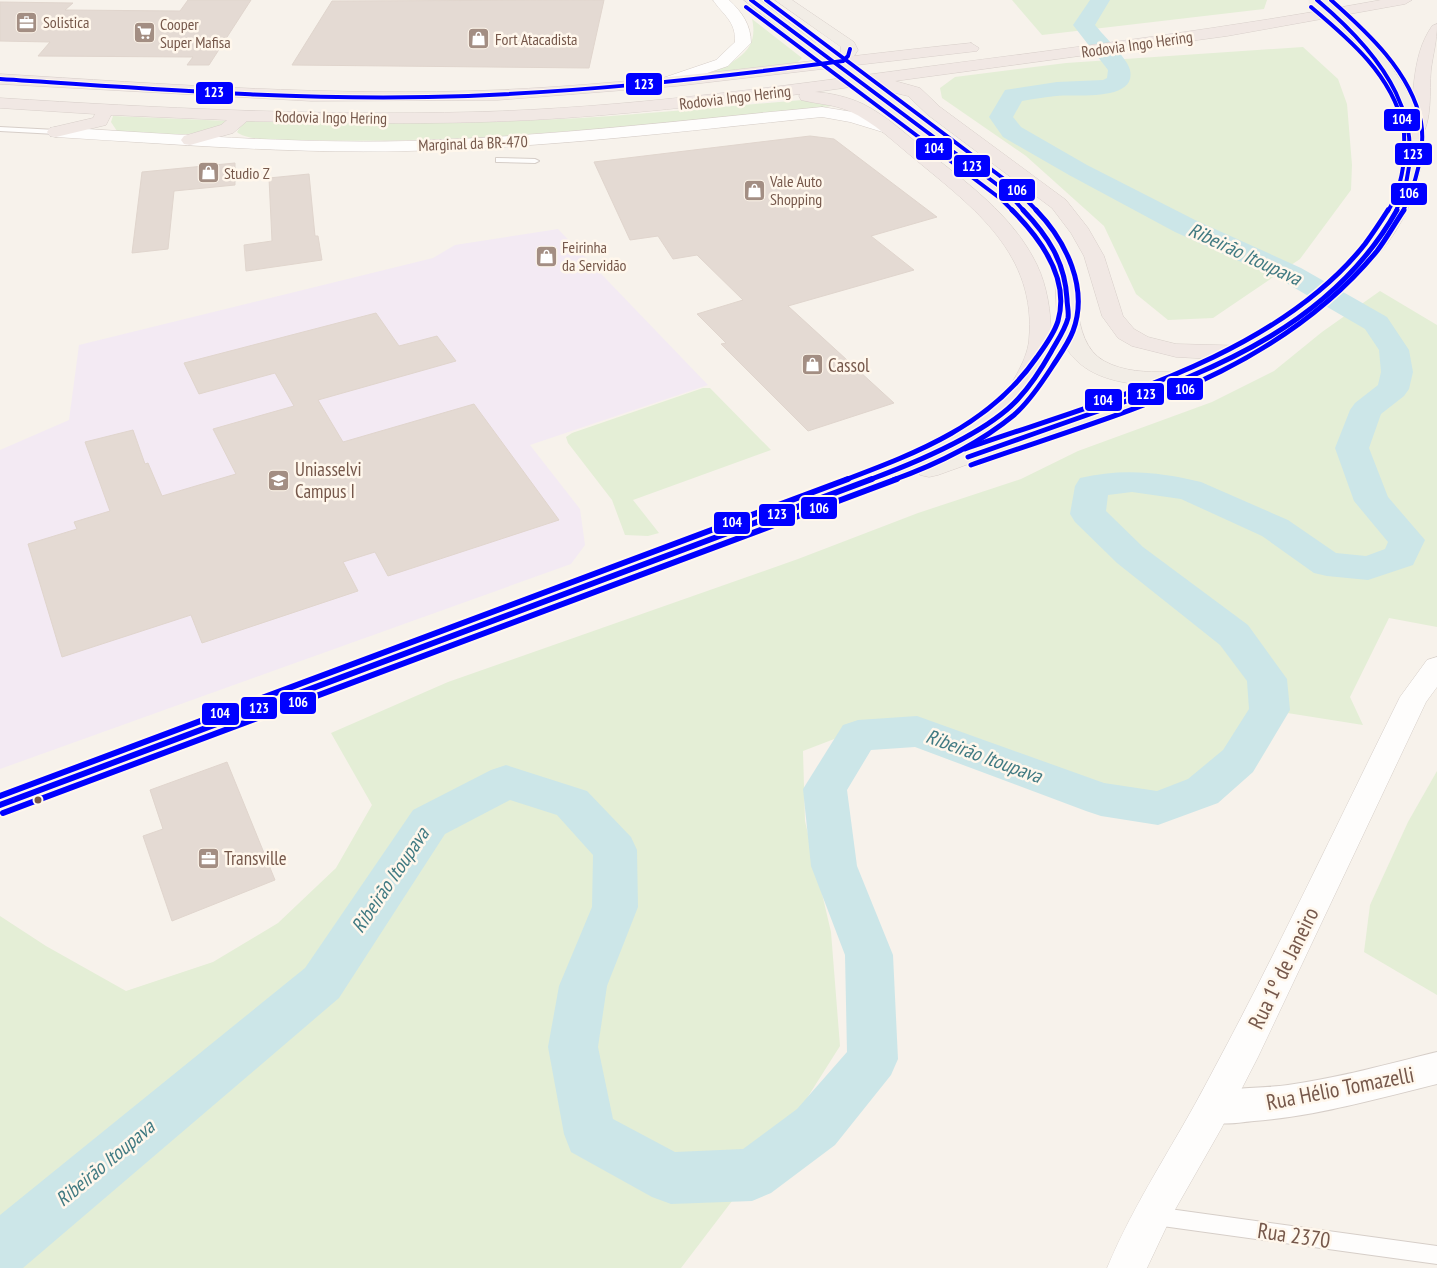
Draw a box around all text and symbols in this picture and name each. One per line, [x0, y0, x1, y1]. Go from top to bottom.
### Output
office icon: Solistica [15, 10, 39, 34]
place label: Solistica [43, 12, 89, 32]
place label: Cooper Super Mafisa [160, 14, 231, 52]
supermarket icon: Cooper Super Mafisa [132, 21, 156, 45]
street label: Rodovia Ingo Hering [1080, 26, 1194, 62]
shop icon: Fort Atacadista [467, 27, 491, 51]
place label: Fort Atacadista [495, 29, 578, 49]
line badge: 123 [625, 72, 663, 96]
text: 123 [634, 75, 654, 93]
street label: Rodovia Ingo Hering [678, 80, 792, 114]
line badge: 123 [195, 81, 234, 105]
text: 123 [204, 83, 224, 101]
street label: Rodovia Ingo Hering [275, 106, 387, 128]
line badge: 104 [1383, 108, 1421, 132]
text: 104 [1392, 110, 1412, 128]
street label: Marginal da BR-470 [418, 131, 528, 155]
line badge: 104 [915, 137, 953, 161]
text: 104 [924, 139, 944, 157]
line badge: 123 [1394, 142, 1433, 166]
text: 123 [1403, 145, 1423, 163]
line badge: 123 [953, 154, 991, 178]
text: 123 [962, 157, 982, 175]
shop icon: Studio Z [196, 161, 220, 185]
place label: Studio Z [224, 163, 270, 183]
place label: Vale Auto Shopping [769, 171, 822, 209]
shop icon: Vale Auto Shopping [742, 178, 766, 202]
line badge: 106 [998, 178, 1036, 202]
text: 106 [1007, 181, 1027, 199]
line badge: 106 [1390, 182, 1428, 206]
text: 106 [1399, 184, 1419, 202]
water label: Ribeirão Itoupava [1185, 217, 1306, 292]
place label: Feirinha da Servidão [562, 237, 627, 275]
shop icon: Feirinha da Servidão [534, 244, 558, 268]
shop icon: Cassol [800, 353, 824, 377]
place label: Cassol [828, 353, 870, 377]
line badge: 106 [1166, 377, 1204, 401]
text: 106 [1175, 380, 1195, 398]
line badge: 123 [1127, 382, 1165, 406]
text: 123 [1136, 385, 1156, 403]
line badge: 104 [1084, 388, 1123, 412]
text: 104 [1093, 391, 1113, 409]
place label: Uniasselvi Campus I [295, 457, 362, 503]
school or university icon: Uniasselvi Campus I [267, 468, 291, 492]
line badge: 106 [800, 496, 838, 520]
text: 106 [809, 499, 829, 517]
line badge: 123 [758, 503, 796, 527]
text: 123 [767, 505, 787, 523]
line badge: 104 [713, 511, 751, 535]
text: 104 [722, 513, 742, 531]
line badge: 106 [279, 691, 317, 715]
text: 106 [288, 693, 308, 711]
line badge: 123 [240, 696, 278, 720]
text: 123 [249, 699, 269, 717]
line badge: 104 [201, 702, 240, 726]
text: 104 [210, 704, 230, 722]
water label: Ribeirão Itoupava [923, 723, 1046, 789]
unlabelled marker [33, 795, 43, 805]
water label: Ribeirão Itoupava [345, 822, 435, 938]
office icon: Transville [196, 846, 220, 870]
place label: Transville [224, 846, 287, 870]
street label: Rua 1º de Janeiro [1242, 903, 1324, 1033]
street label: Rua Hélio Tomazelli [1264, 1060, 1416, 1116]
water label: Ribeirão Itoupava [50, 1113, 161, 1212]
street label: Rua 2370 [1256, 1216, 1332, 1254]

